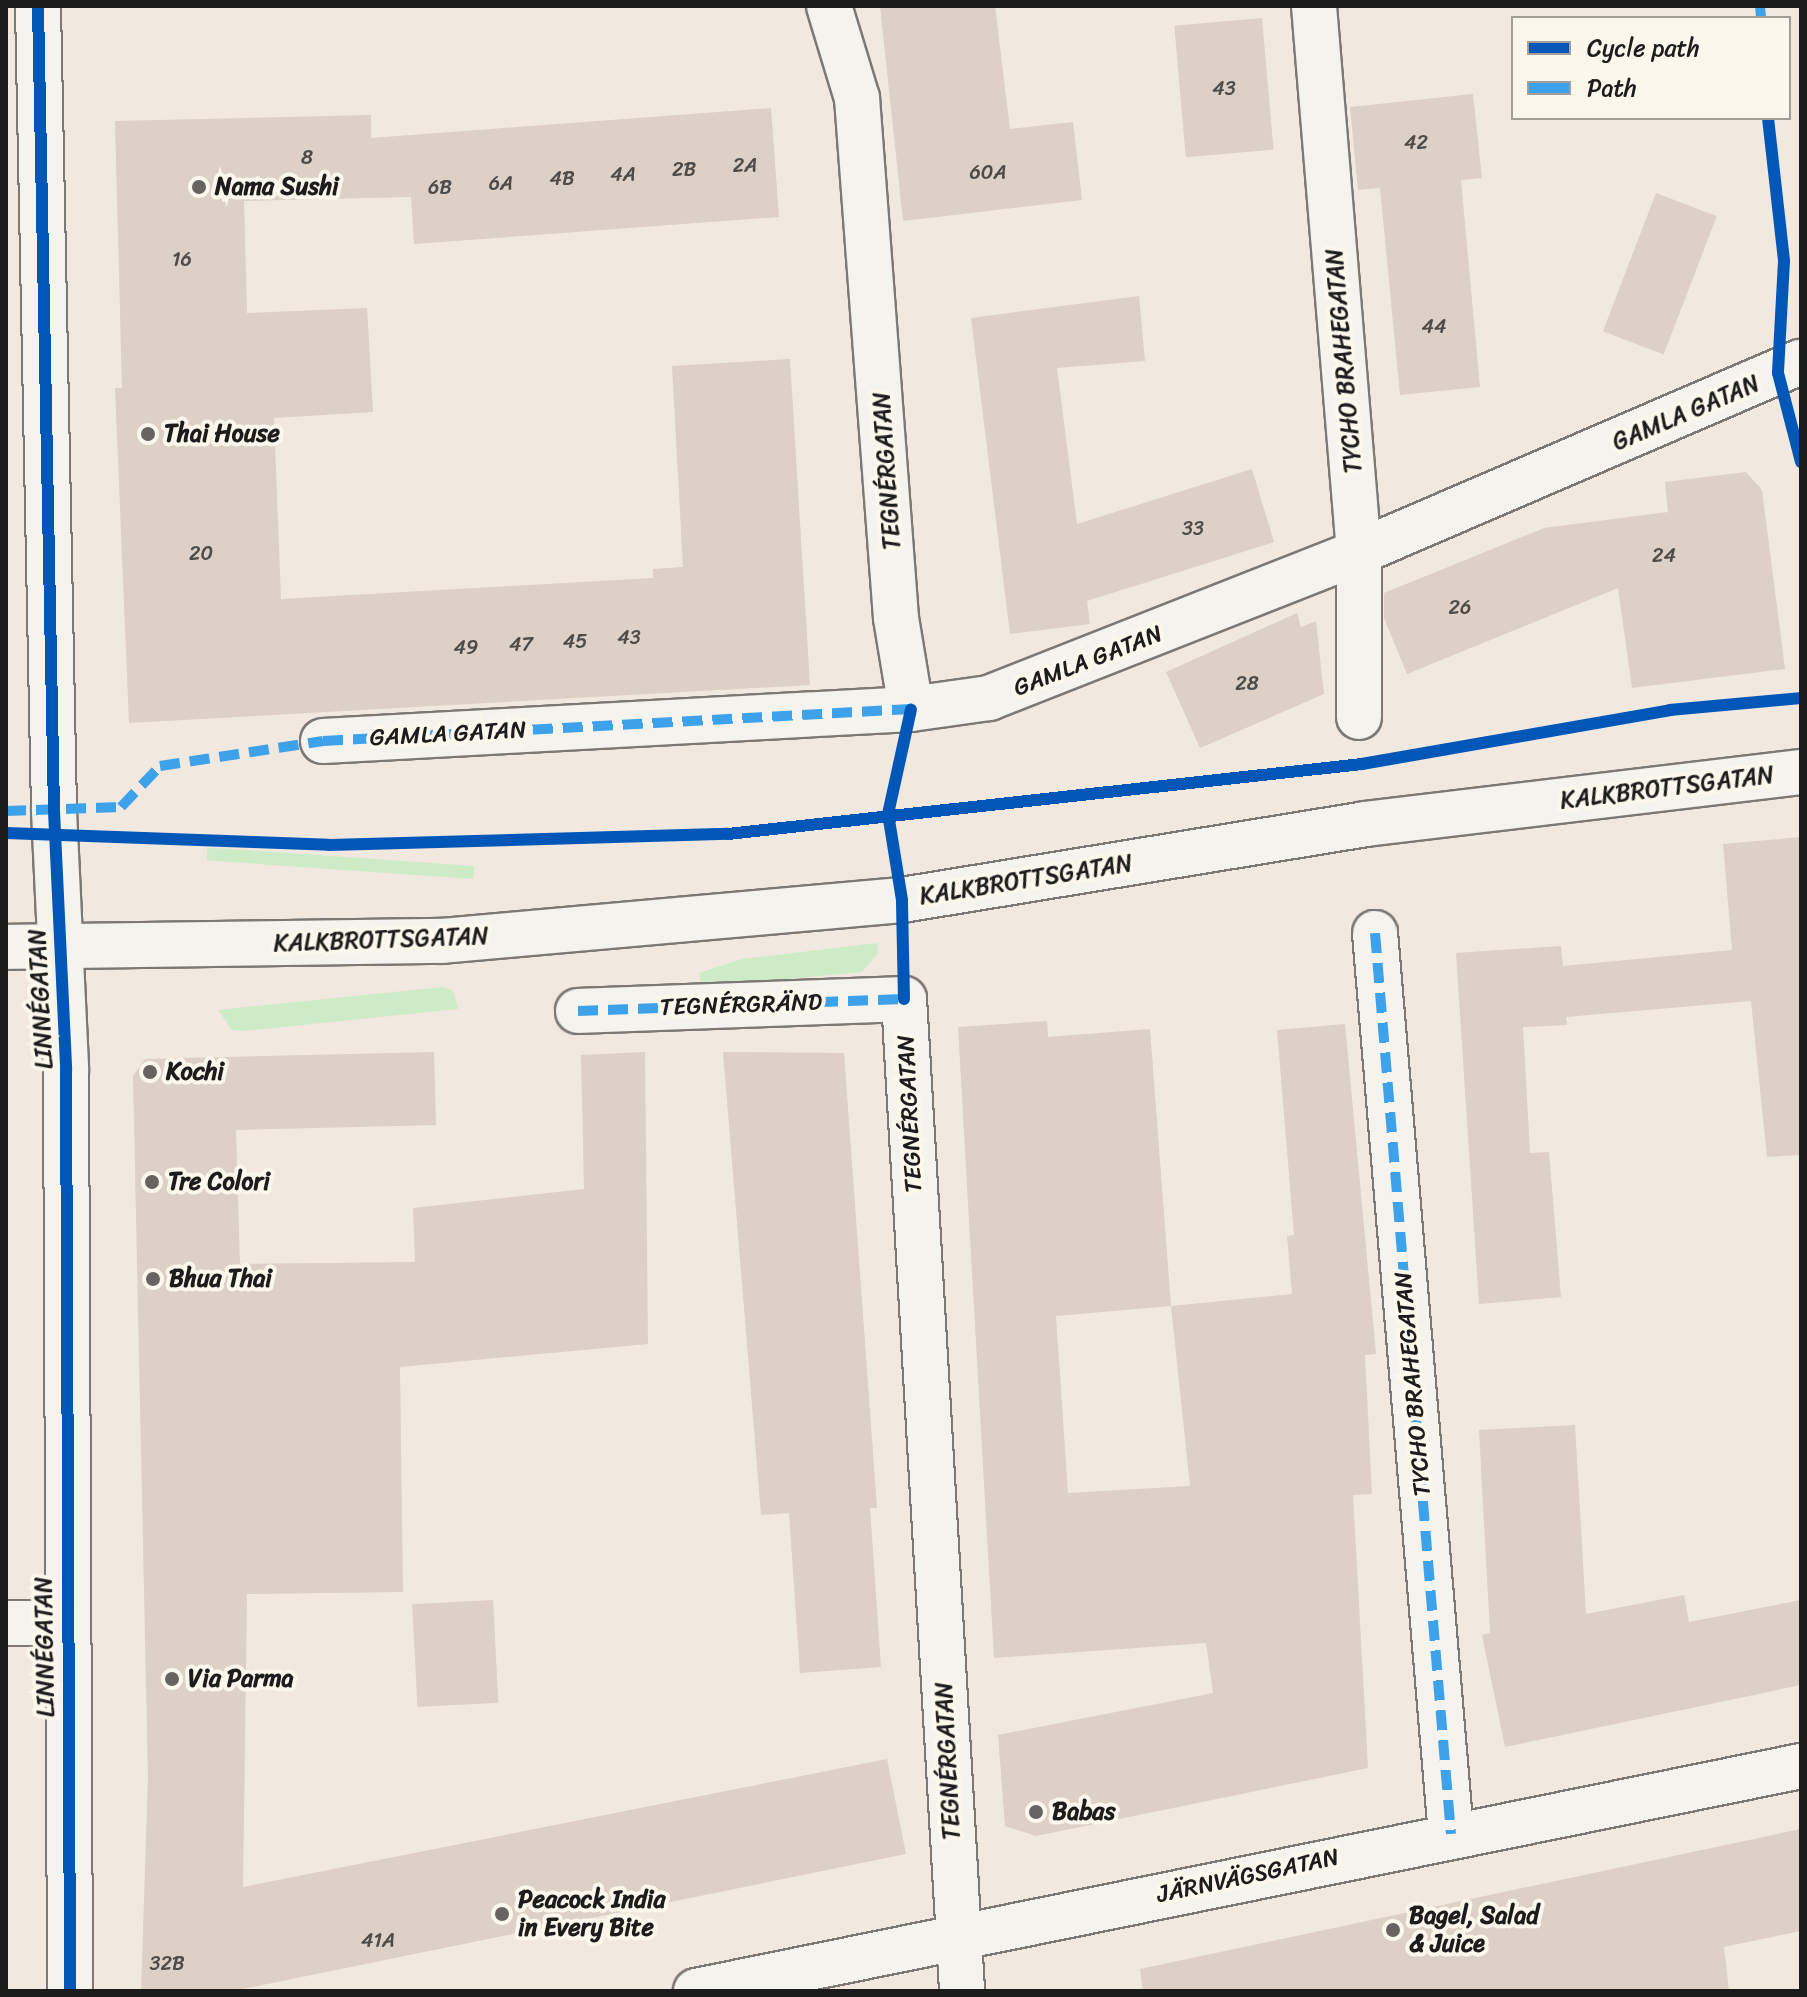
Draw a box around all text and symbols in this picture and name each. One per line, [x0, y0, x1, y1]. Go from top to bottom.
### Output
legend [1511, 16, 1791, 120]
text: Cycle path [1587, 27, 1700, 69]
text: Path [1587, 67, 1637, 109]
house number: 43 [1212, 76, 1236, 100]
house number: 42 [1404, 130, 1428, 154]
house number: 8 [301, 145, 313, 169]
house number: 2A [733, 153, 757, 177]
house number: 2B [672, 157, 696, 181]
house number: 60A [969, 160, 1007, 184]
house number: 4A [610, 162, 636, 186]
house number: 4B [549, 166, 575, 190]
house number: 6A [489, 171, 513, 195]
place label: Nama Sushi [215, 173, 339, 201]
house number: 6B [428, 175, 452, 199]
marker: Nama Sushi [190, 178, 208, 196]
house number: 16 [172, 247, 192, 271]
street label: TYCHO BRAHEGATAN [1320, 247, 1368, 475]
house number: 44 [1422, 314, 1446, 338]
street label: GAMLA GATAN [1608, 369, 1764, 457]
street label: TEGNÉRGATAN [867, 391, 907, 551]
place label: Thai House [164, 420, 279, 448]
marker: Thai House [139, 425, 157, 443]
house number: 33 [1182, 516, 1204, 540]
house number: 20 [189, 541, 213, 565]
house number: 24 [1652, 543, 1676, 567]
house number: 26 [1449, 595, 1471, 619]
street label: GAMLA GATAN [1009, 619, 1167, 703]
house number: 43 [617, 625, 641, 649]
house number: 45 [563, 629, 587, 653]
house number: 47 [509, 632, 533, 656]
house number: 49 [454, 635, 478, 659]
house number: 28 [1235, 671, 1259, 695]
street label: GAMLA GATAN [369, 716, 527, 752]
street label: KALKBROTTSGATAN [1559, 761, 1775, 815]
street label: KALKBROTTSGATAN [918, 849, 1134, 911]
street label: KALKBROTTSGATAN [273, 922, 489, 958]
street label: LINNÉGATAN [23, 928, 59, 1070]
street label: TEGNÉRGRÄND [659, 988, 823, 1022]
street label: TEGNÉRGATAN [891, 1034, 929, 1194]
place label: Kochi [166, 1058, 224, 1086]
marker: Kochi [141, 1063, 159, 1081]
place label: Tre Colori [168, 1168, 270, 1196]
marker: Tre Colori [143, 1173, 161, 1191]
place label: Bhua Thai [169, 1265, 272, 1293]
marker: Bhua Thai [144, 1270, 162, 1288]
street label: TYCHO BRAHEGATAN [1389, 1270, 1437, 1498]
street label: LINNÉGATAN [29, 1576, 61, 1718]
place label: Via Parma [188, 1665, 294, 1693]
marker: Via Parma [163, 1670, 181, 1688]
street label: TEGNÉRGATAN [929, 1681, 967, 1841]
place label: Babas [1052, 1798, 1115, 1826]
marker: Babas [1027, 1803, 1045, 1821]
street label: JÄRNVÄGSGATAN [1154, 1843, 1342, 1909]
place label: Peacock India in Every Bite [518, 1886, 666, 1942]
place label: Bagel, Salad & Juice [1409, 1902, 1539, 1958]
marker: Peacock India in Every Bite [493, 1905, 511, 1923]
marker: Bagel, Salad & Juice [1384, 1921, 1402, 1939]
house number: 41A [361, 1928, 395, 1952]
house number: 32B [149, 1951, 185, 1975]

